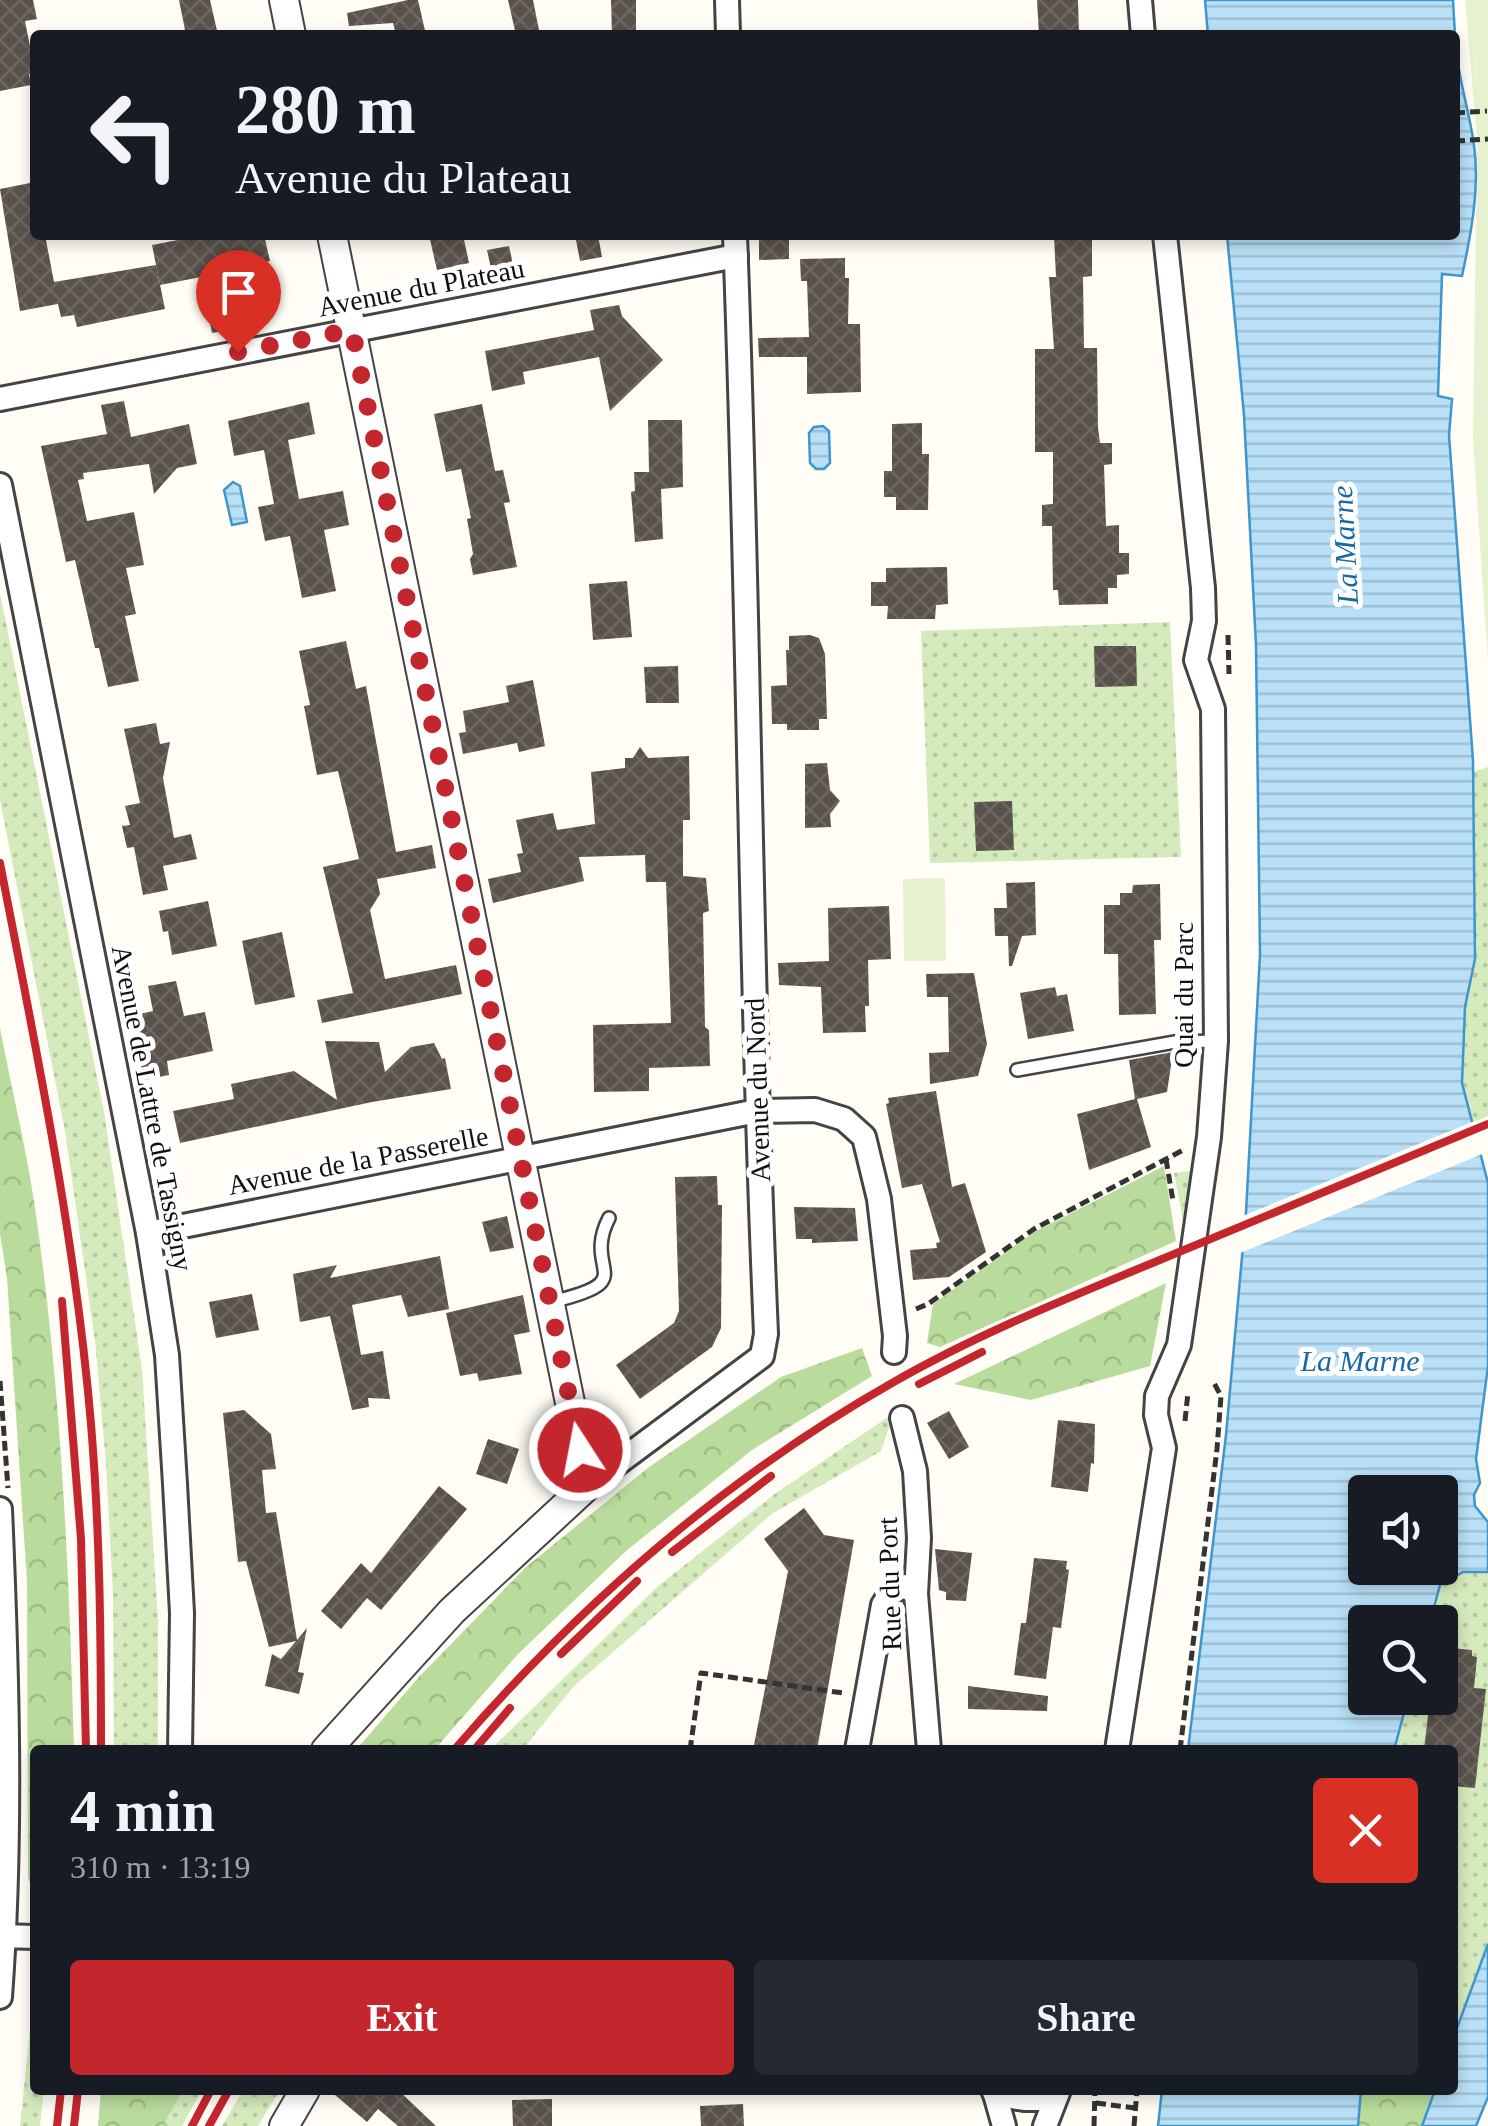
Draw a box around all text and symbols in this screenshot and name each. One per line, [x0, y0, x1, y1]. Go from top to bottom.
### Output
icon: left [70, 70, 200, 200]
text: 280 m [235, 71, 416, 148]
text: Avenue du Plateau [235, 153, 572, 203]
pin [196, 250, 281, 353]
street label: Avenue du Plateau [315, 252, 527, 323]
icon: arrive [211, 265, 266, 320]
water label: La Marne [1325, 485, 1364, 606]
street label: Quai du Parc [1168, 922, 1199, 1068]
street label: Avenue de Lattre de Tassigny [106, 943, 199, 1274]
street label: Avenue du Nord [739, 997, 776, 1183]
street label: Avenue de la Passerelle [225, 1120, 491, 1201]
water label: La Marne [1299, 1344, 1420, 1377]
position arrow [528, 1398, 632, 1502]
map controls [1348, 1475, 1458, 1715]
button: sound [1348, 1475, 1458, 1585]
street label: Rue du Port [872, 1516, 907, 1651]
button: search [1348, 1605, 1458, 1715]
text: 4 min [70, 1778, 215, 1844]
button: close [1313, 1778, 1418, 1883]
text: 310 m · 13:19 [70, 1849, 250, 1885]
button: Exit [70, 1960, 734, 2075]
button: Share [754, 1960, 1418, 2075]

